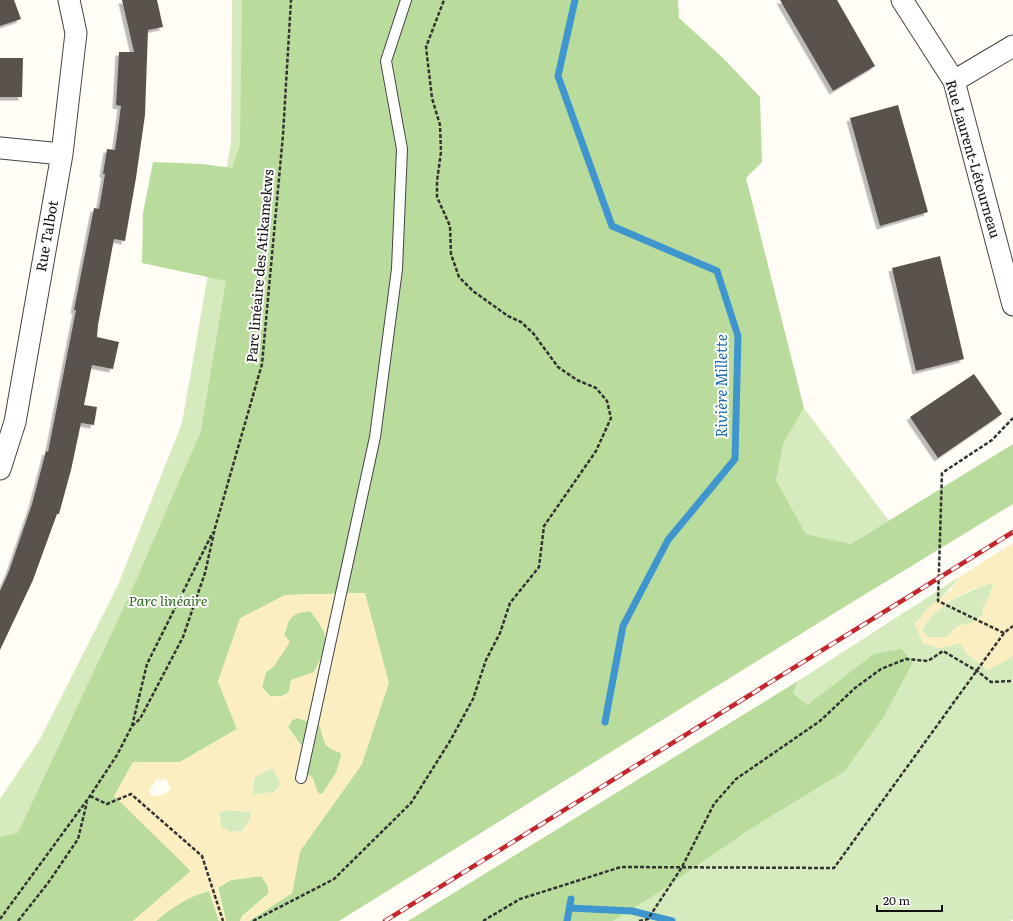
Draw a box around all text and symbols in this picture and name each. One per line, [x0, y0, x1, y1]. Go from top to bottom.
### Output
street label: Rue Laurent-Létourneau [942, 77, 1006, 241]
street label: Parc linéaire des Atikamekws [241, 168, 277, 364]
street label: Rue Talbot [30, 198, 62, 273]
water label: Rivière Millette [709, 334, 732, 438]
park label: Parc linéaire [128, 590, 208, 610]
scale bar [877, 887, 942, 913]
text: 20 m [883, 891, 910, 909]

